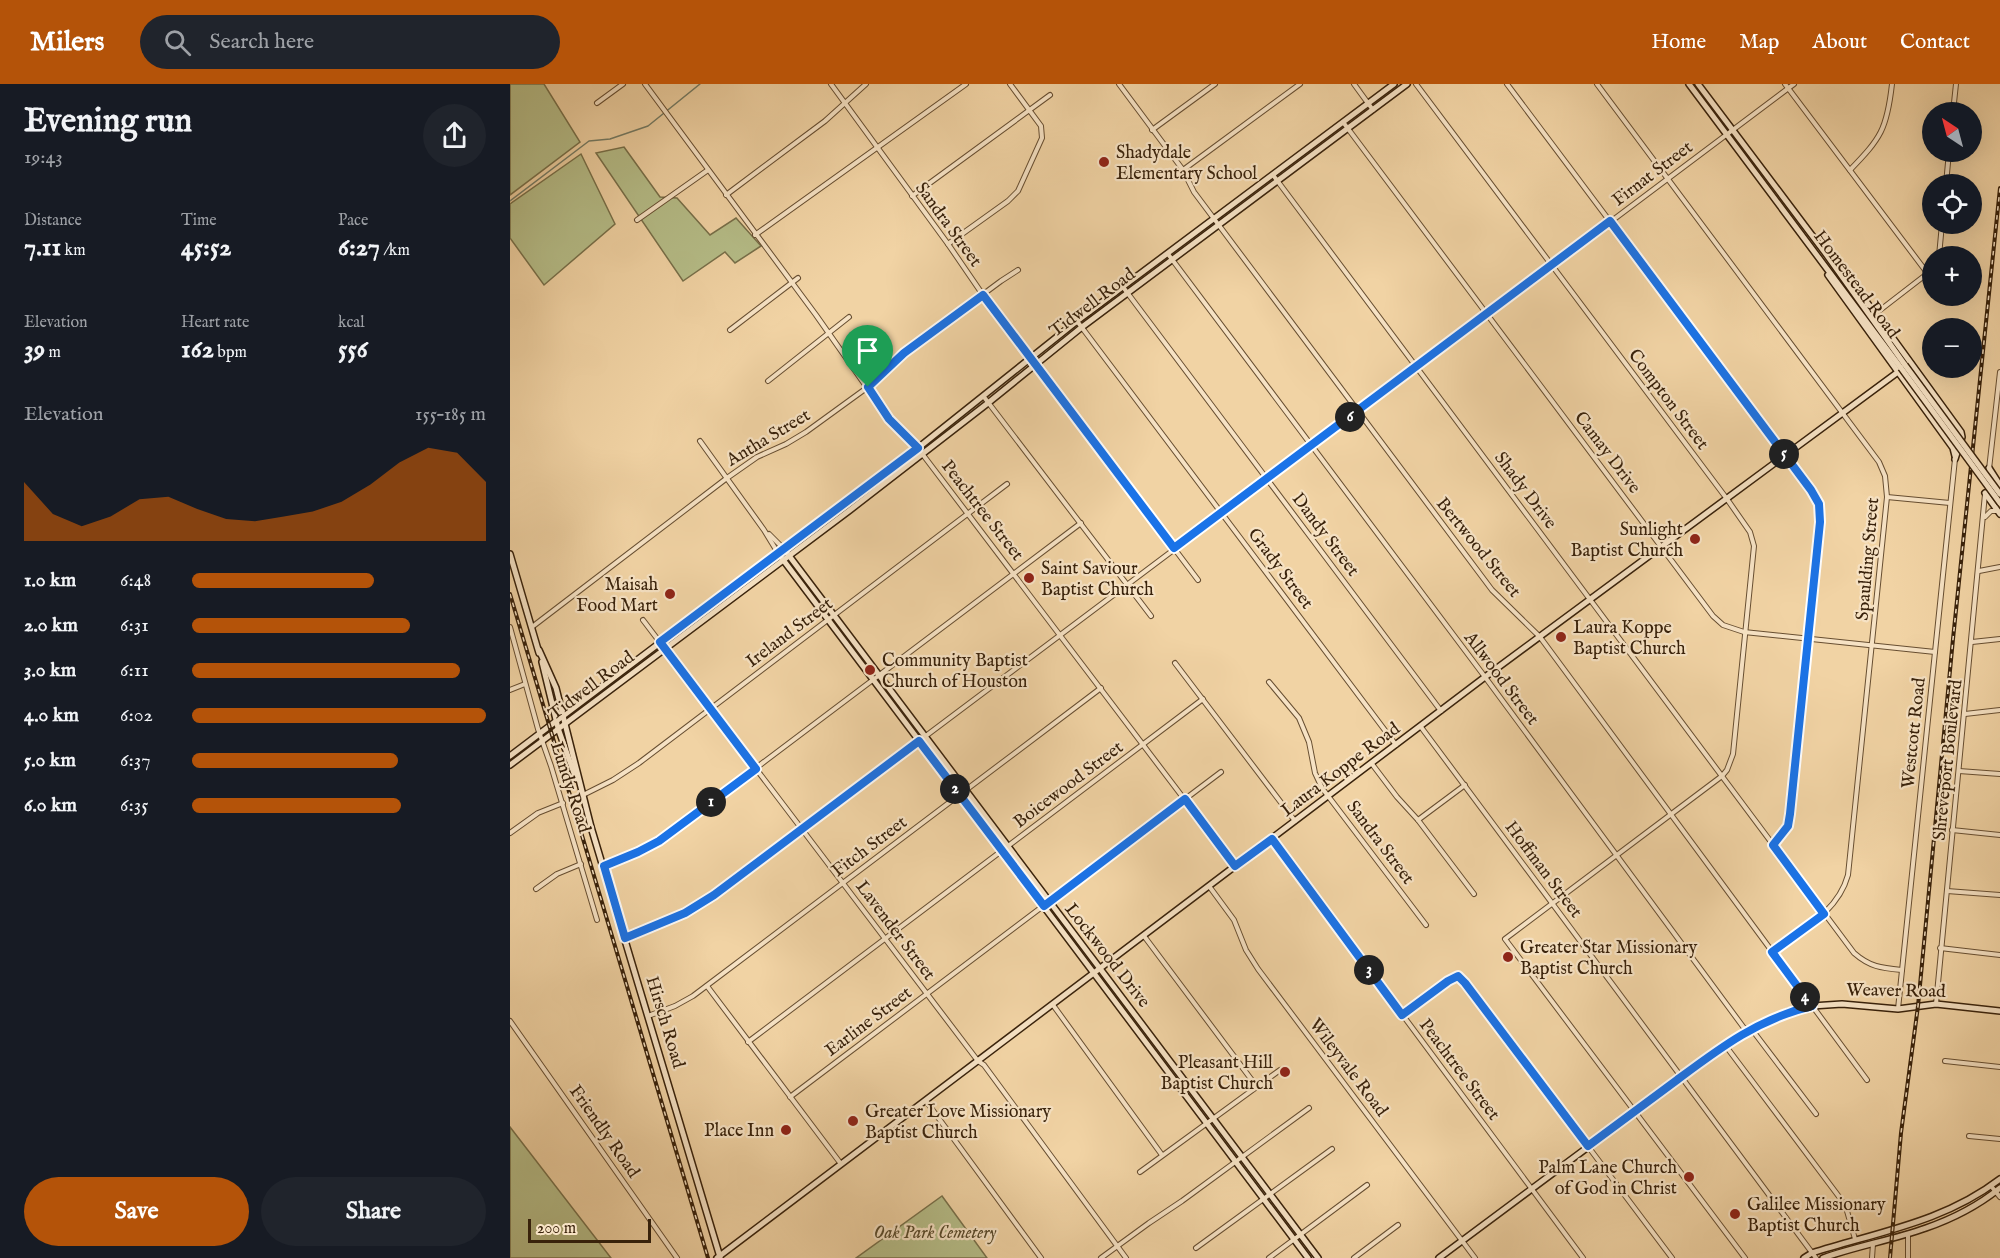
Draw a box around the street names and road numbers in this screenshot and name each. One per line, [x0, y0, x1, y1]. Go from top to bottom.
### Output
street label: Firnat Street [1608, 136, 1698, 212]
street label: Sandra Street [909, 178, 986, 272]
street label: Homestead Road [1808, 226, 1904, 344]
street label: Tidwell Road [1045, 263, 1141, 343]
street label: Compton Street [1622, 345, 1713, 455]
street label: Antha Street [722, 404, 815, 473]
street label: Camay Drive [1568, 407, 1645, 499]
street label: Shady Drive [1488, 448, 1561, 534]
street label: Peachtree Street [935, 456, 1028, 566]
street label: Dandy Street [1286, 489, 1364, 581]
street label: Bertwood Street [1430, 493, 1525, 603]
street label: Spaulding Street [1852, 497, 1885, 622]
street label: Grady Street [1242, 524, 1318, 614]
street label: Ireland Street [742, 593, 838, 673]
street label: Allwood Street [1458, 627, 1543, 730]
street label: Tidwell Road [544, 646, 640, 726]
street label: Westcott Road [1897, 676, 1932, 790]
street label: Shreveport Boulevard [1929, 678, 1968, 842]
street label: Laura Koppe Road [1277, 718, 1405, 822]
street label: Boicewood Street [1009, 736, 1128, 834]
street label: Lundy Road [544, 739, 595, 836]
street label: Sandra Street [1341, 796, 1419, 889]
street label: Fitch Street [828, 811, 912, 883]
street label: Hoffman Street [1499, 817, 1587, 923]
street label: Lavender Street [850, 876, 940, 985]
street label: Lockwood Drive [1059, 899, 1155, 1013]
street label: Hirsch Road [640, 974, 690, 1072]
street label: Weaver Road [1846, 979, 1946, 1004]
street label: Earline Street [821, 982, 917, 1062]
street label: Wileyvale Road [1303, 1014, 1393, 1122]
street label: Peachtree Street [1413, 1014, 1505, 1125]
street label: Friendly Road [563, 1081, 644, 1183]

